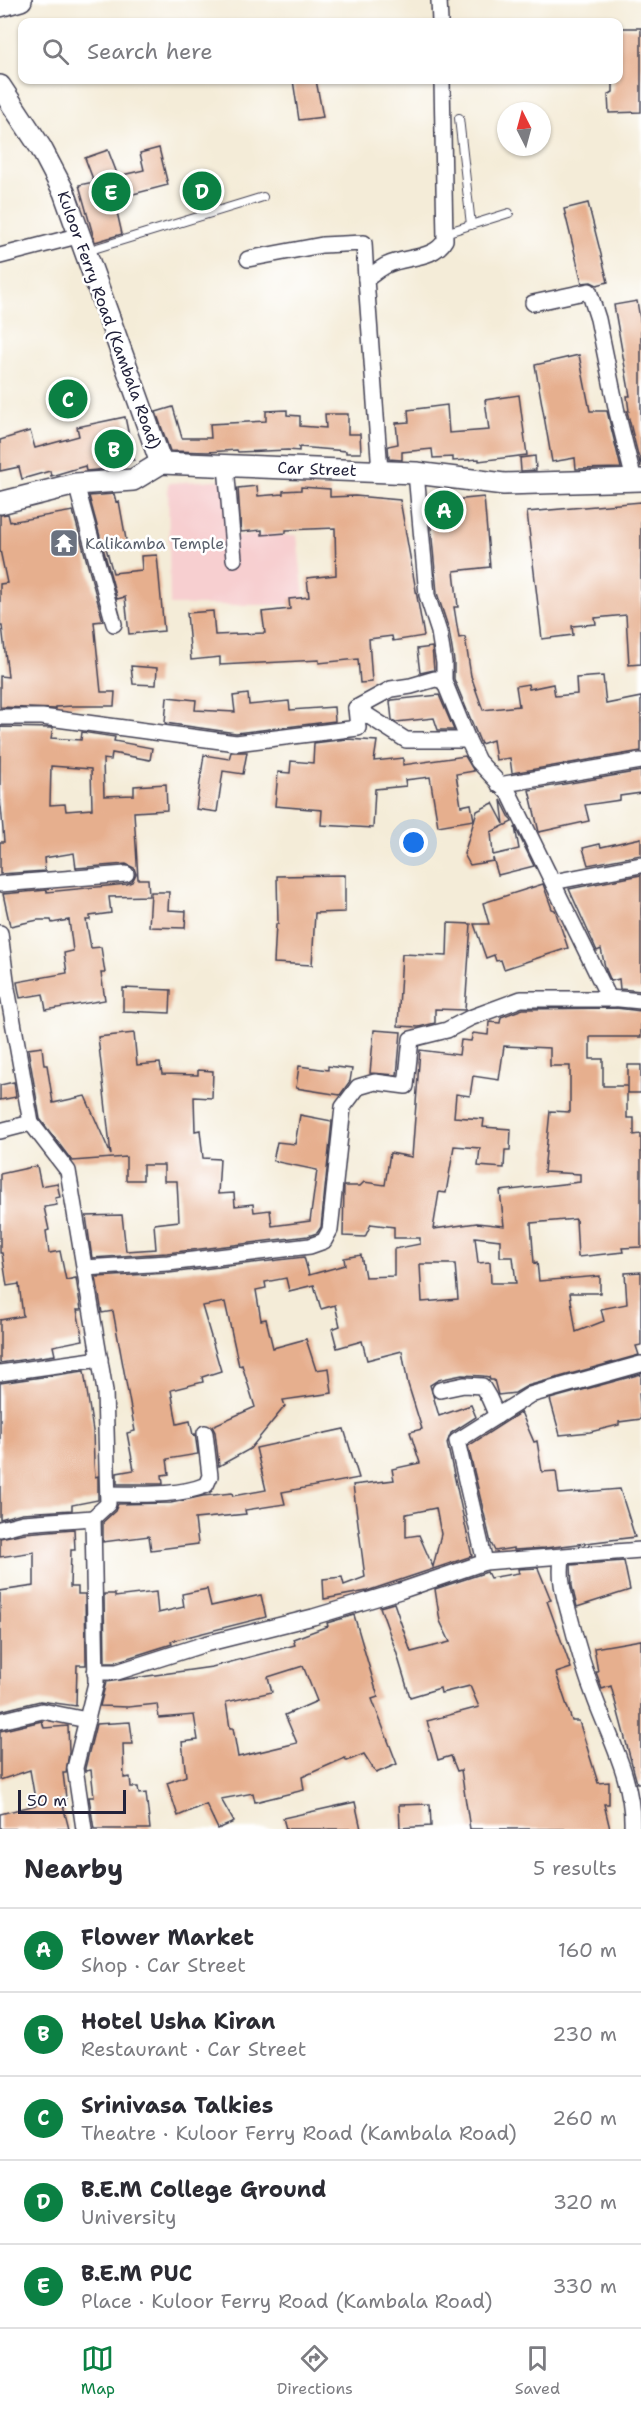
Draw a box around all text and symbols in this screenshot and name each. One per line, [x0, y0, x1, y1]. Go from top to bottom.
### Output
search box [18, 18, 623, 84]
icon: search [39, 35, 72, 68]
text: Search here [87, 37, 213, 66]
north arrow [497, 102, 551, 156]
pin: D [182, 168, 222, 213]
pin: E [92, 170, 130, 214]
street label: Kuloor Ferry Road (Kambala Road) [52, 188, 166, 452]
pin: C [48, 376, 88, 422]
pin: B [94, 426, 134, 472]
street label: Car Street [277, 457, 357, 481]
pin: A [424, 488, 464, 532]
temple icon: Kalikamba Temple [48, 527, 80, 559]
place label: Kalikamba Temple [85, 533, 224, 554]
your location [399, 828, 428, 857]
scale bar [18, 1787, 126, 1814]
text: 50 m [27, 1790, 67, 1811]
text: Nearby [24, 1851, 123, 1886]
text: 5 results [533, 1855, 617, 1881]
text: Flower Market [81, 1923, 254, 1952]
text: A [36, 1937, 51, 1963]
text: 160 m [558, 1937, 617, 1963]
text: Shop · Car Street [81, 1952, 246, 1978]
text: Hotel Usha Kiran [81, 2007, 275, 2036]
text: B [37, 2021, 50, 2047]
text: 230 m [552, 2021, 617, 2047]
text: Restaurant · Car Street [81, 2036, 307, 2062]
text: Srinivasa Talkies [81, 2091, 273, 2120]
text: C [37, 2105, 50, 2131]
text: 260 m [552, 2105, 617, 2131]
text: Theatre · Kuloor Ferry Road (Kambala Road) [81, 2120, 517, 2146]
text: B.E.M College Ground [81, 2175, 326, 2204]
text: D [36, 2189, 51, 2215]
text: 320 m [553, 2189, 617, 2215]
text: University [81, 2204, 177, 2230]
text: B.E.M PUC [81, 2259, 192, 2288]
text: E [37, 2273, 50, 2299]
text: 330 m [553, 2273, 617, 2299]
text: Place · Kuloor Ferry Road (Kambala Road) [81, 2288, 493, 2314]
tab: Map [81, 2342, 115, 2399]
tab: Directions [277, 2342, 353, 2399]
tab: Saved [515, 2342, 560, 2399]

